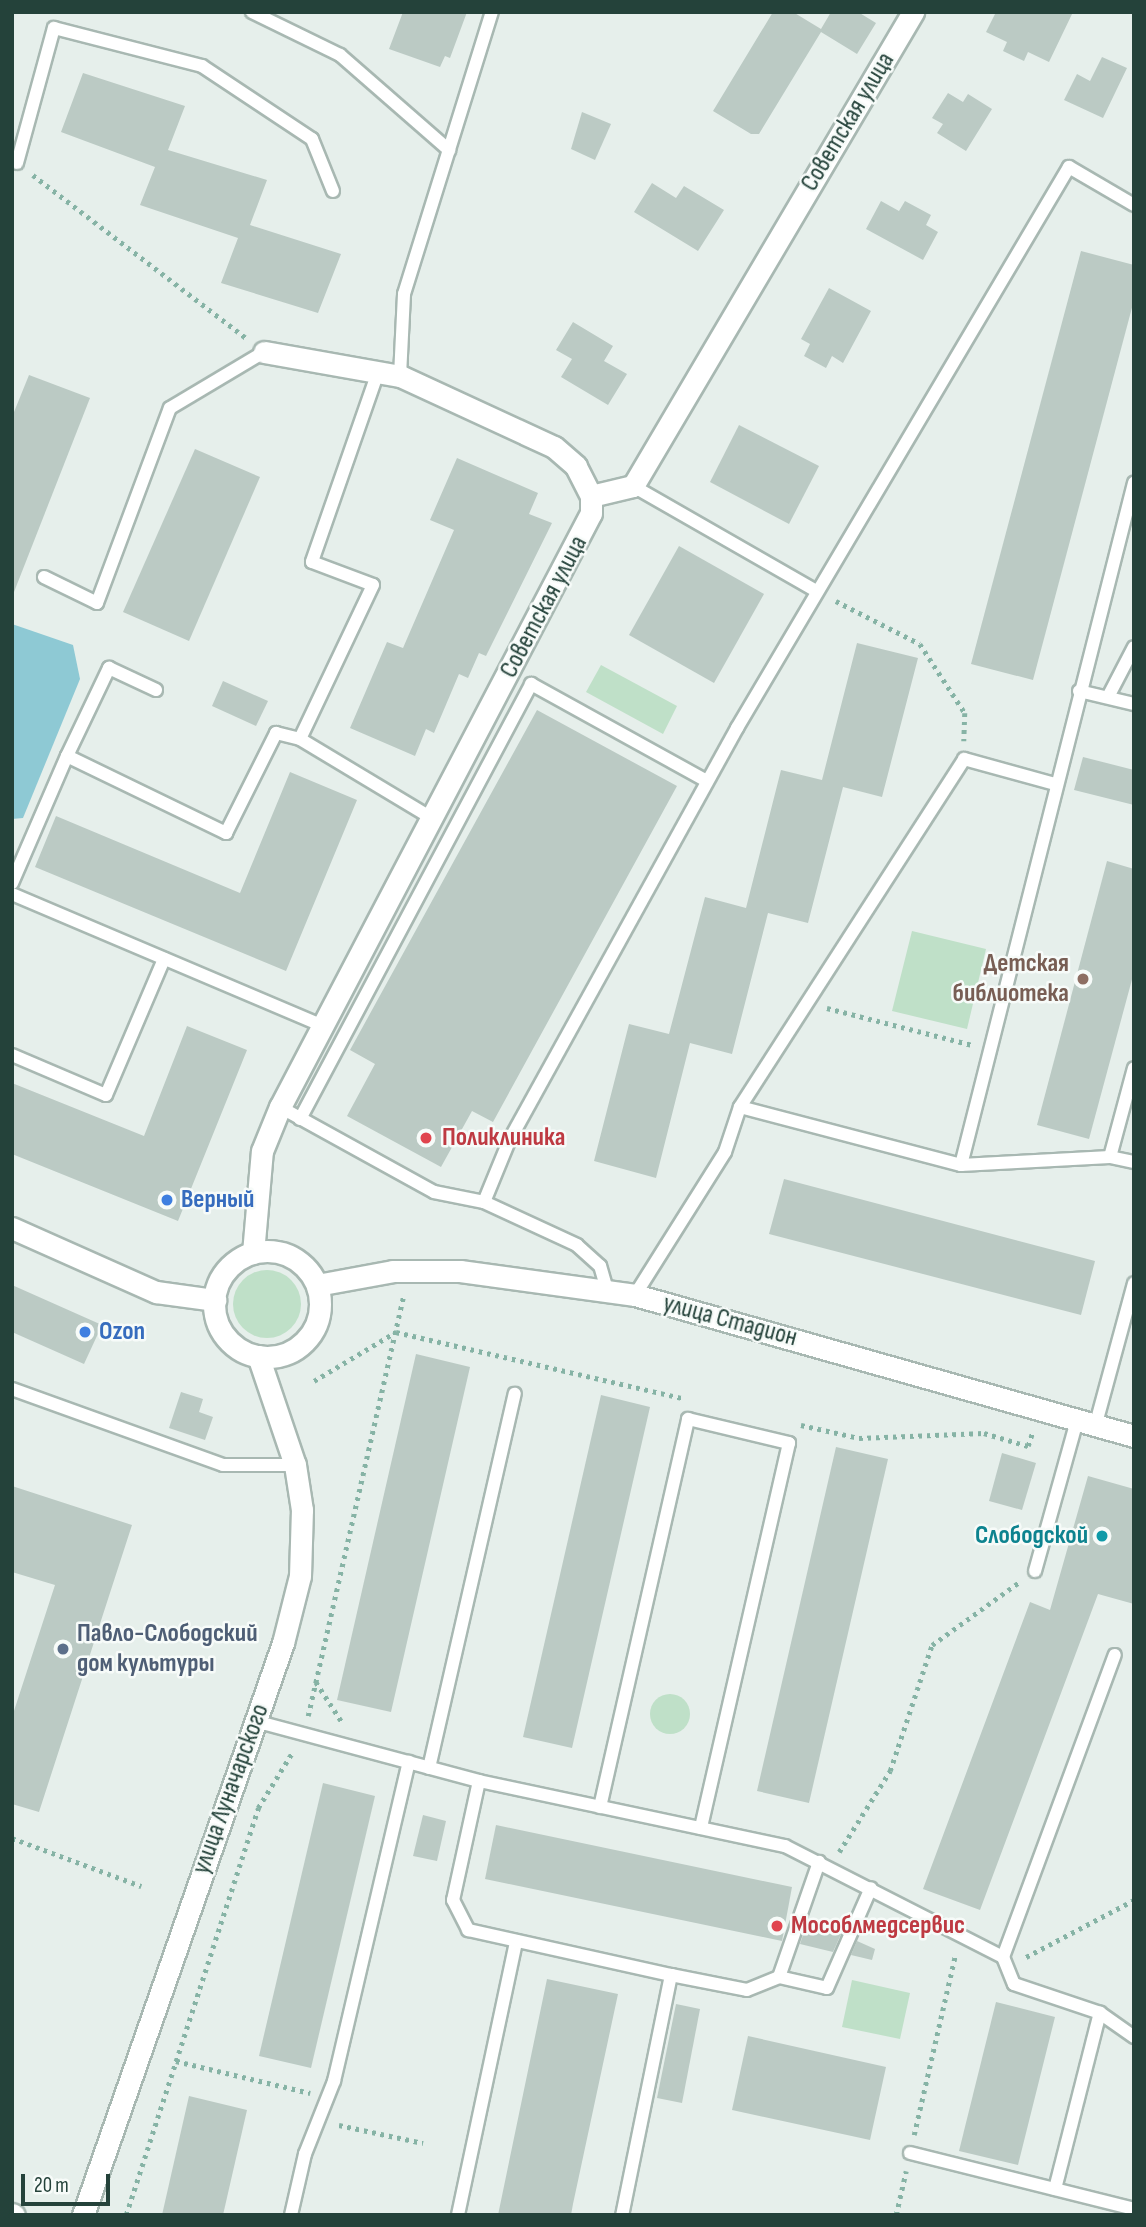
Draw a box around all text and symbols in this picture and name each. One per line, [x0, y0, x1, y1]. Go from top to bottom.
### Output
street label: Советская улица [794, 47, 902, 197]
street label: Советская улица [494, 531, 594, 683]
place label: Детская библиотека [953, 948, 1069, 1010]
marker: Детская библиотека [1075, 971, 1091, 987]
place label: Поликлиника [442, 1122, 565, 1154]
marker: Поликлиника [416, 1128, 436, 1148]
place label: Верный [181, 1184, 254, 1216]
marker: Верный [159, 1192, 175, 1208]
street label: улица Стадион [660, 1288, 800, 1354]
place label: Ozon [99, 1316, 145, 1348]
marker: Ozon [77, 1324, 93, 1340]
place label: Слободской [975, 1520, 1088, 1552]
marker: Слободской [1094, 1528, 1110, 1544]
place label: Павло-Слободский дом культуры [77, 1618, 257, 1680]
marker: Павло-Слободский дом культуры [55, 1641, 71, 1657]
street label: улица Луначарского [186, 1700, 276, 1878]
place label: Мособлмедсервис [791, 1910, 965, 1942]
marker: Мособлмедсервис [769, 1918, 785, 1934]
scale bar [24, 2160, 114, 2204]
text: 20 m [34, 2173, 69, 2198]

